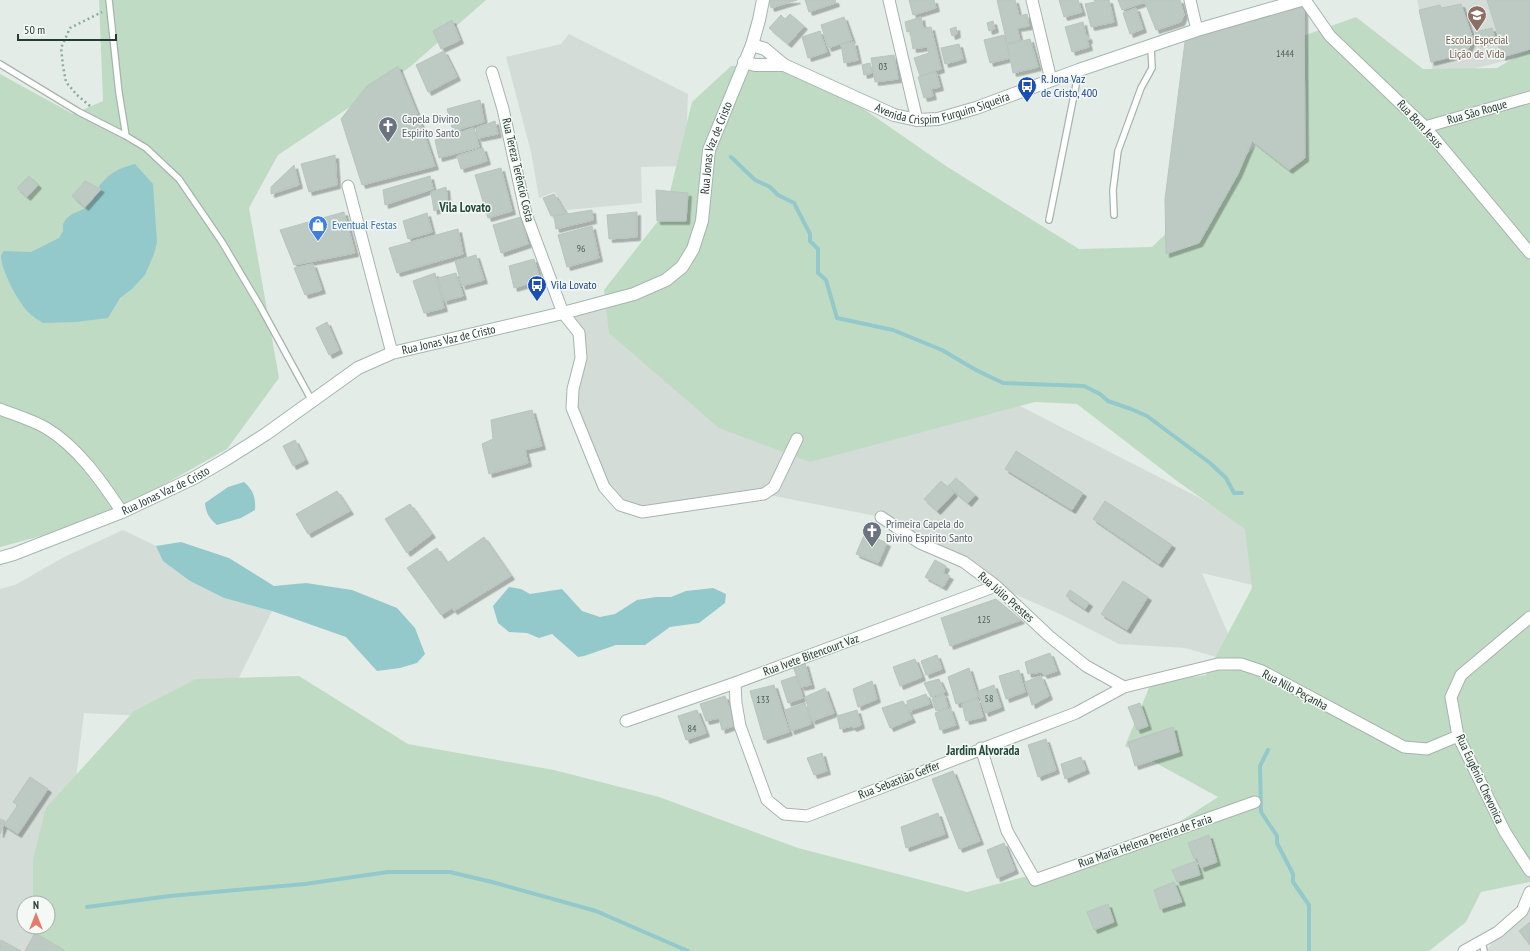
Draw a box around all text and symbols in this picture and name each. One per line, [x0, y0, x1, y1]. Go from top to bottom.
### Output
school or university icon: Escola Especial Lição de Vida [1466, 4, 1488, 32]
scale bar [18, 16, 116, 42]
text: 50 m [24, 22, 45, 37]
place label: Escola Especial Lição de Vida [1446, 32, 1508, 61]
house number: 1444 [1276, 47, 1295, 60]
house number: 03 [879, 60, 888, 73]
place label: R. Jona Vaz de Cristo, 400 [1041, 71, 1098, 100]
bus stop icon: R. Jona Vaz de Cristo, 400 [1016, 75, 1038, 103]
street label: Avenida Crispim Furquim Siqueira [873, 88, 1012, 127]
street label: Rua Bom Jesus [1394, 96, 1447, 151]
street label: Rua São Roque [1445, 96, 1509, 127]
street label: Rua Jonas Vaz de Cristo [697, 99, 735, 195]
place label: Capela Divino Espirito Santo [402, 111, 459, 140]
church icon: Capela Divino Espirito Santo [377, 115, 399, 143]
street label: Rua Tereza Terêncio Costa [499, 116, 538, 224]
district label: Vila Lovato [438, 199, 491, 216]
shop icon: Eventual Festas [307, 214, 329, 242]
place label: Eventual Festas [332, 217, 397, 232]
house number: 96 [577, 242, 586, 255]
bus stop icon: Vila Lovato [526, 274, 548, 302]
place label: Vila Lovato [550, 277, 597, 292]
street label: Rua Jonas Vaz de Cristo [400, 321, 497, 357]
street label: Rua Jonas Vaz de Cristo [119, 463, 212, 518]
place label: Primeira Capela do Divino Espirito Santo [886, 516, 973, 545]
church icon: Primeira Capela do Divino Espirito Santo [861, 520, 883, 548]
street label: Rua Júlio Prestes [975, 568, 1037, 625]
house number: 125 [977, 613, 991, 626]
street label: Rua Ivete Bitencourt Vaz [761, 630, 861, 679]
street label: Rua Nilo Peçanha [1260, 666, 1331, 713]
house number: 58 [985, 692, 994, 705]
house number: 133 [756, 693, 770, 706]
house number: 84 [688, 722, 697, 735]
street label: Rua Eugênio Chevonica [1453, 732, 1508, 826]
district label: Jardim Alvorada [945, 742, 1020, 759]
street label: Rua Sebastião Geffer [856, 757, 942, 802]
street label: Rua Maria Helena Pereira de Faria [1076, 811, 1214, 870]
north arrow [16, 895, 56, 935]
text: N [33, 898, 39, 912]

